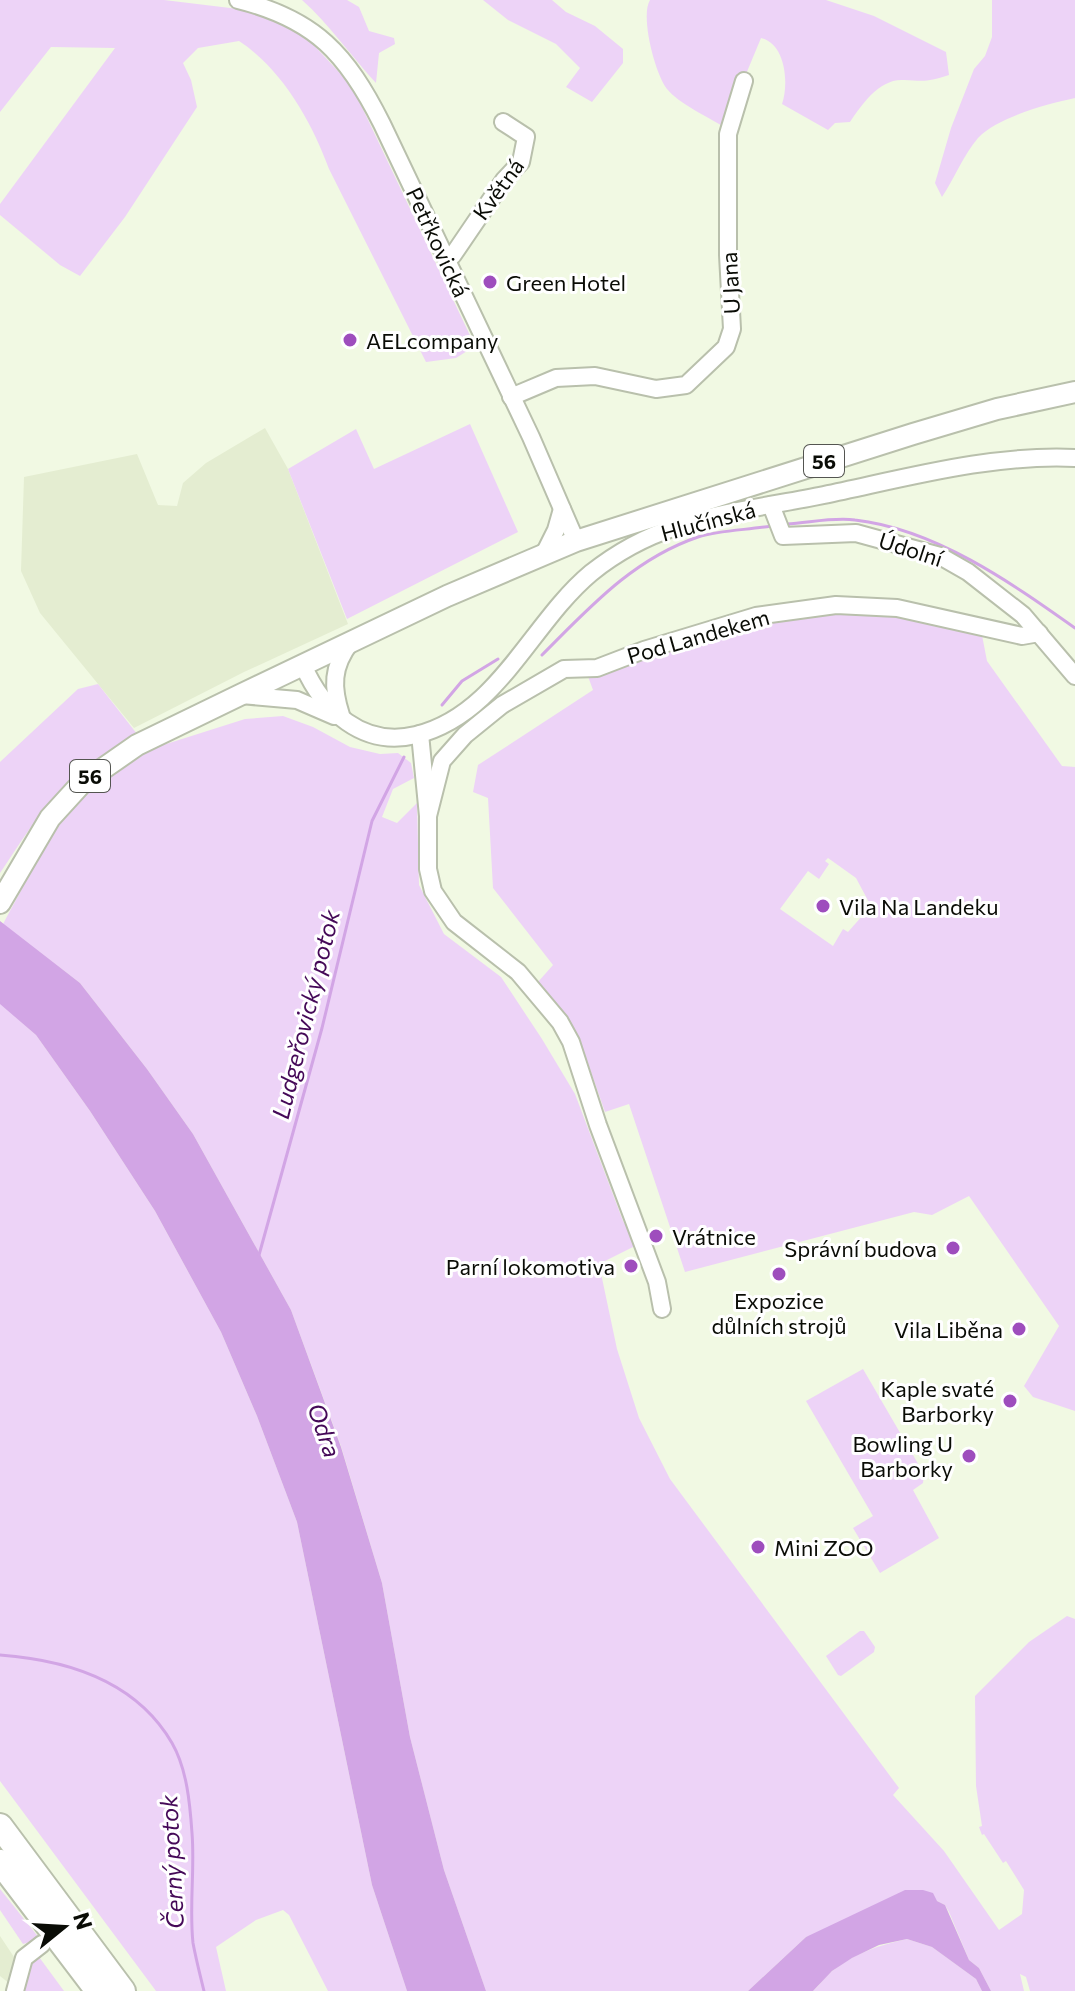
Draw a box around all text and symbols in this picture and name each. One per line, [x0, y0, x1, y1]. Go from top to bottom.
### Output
street label: Květná [467, 153, 529, 225]
street label: Petřkovická [401, 183, 475, 301]
street label: U Jana [715, 251, 745, 315]
place label: Green Hotel [506, 269, 626, 296]
marker: Green Hotel [481, 273, 499, 291]
place label: AELcompany [366, 327, 498, 354]
marker: AELcompany [341, 331, 359, 349]
road number: 56 [804, 445, 844, 477]
street label: Hlučínská [658, 495, 758, 547]
street label: Údolní [876, 526, 948, 572]
street label: Pod Landekem [624, 603, 772, 669]
road number: 56 [70, 760, 110, 792]
place label: Vila Na Landeku [839, 893, 999, 920]
marker: Vila Na Landeku [814, 897, 832, 915]
water label: Ludgeřovický potok [265, 905, 345, 1122]
place label: Vrátnice [672, 1223, 756, 1250]
marker: Vrátnice [647, 1227, 665, 1245]
place label: Správní budova [784, 1235, 937, 1262]
marker: Správní budova [944, 1239, 962, 1257]
place label: Parní lokomotiva [446, 1253, 615, 1280]
marker: Parní lokomotiva [622, 1257, 640, 1275]
marker: Expozice důlních strojů [770, 1265, 788, 1283]
place label: Expozice důlních strojů [712, 1287, 846, 1339]
place label: Vila Liběna [894, 1316, 1003, 1343]
marker: Vila Liběna [1010, 1320, 1028, 1338]
place label: Kaple svaté Barborky [880, 1375, 994, 1427]
marker: Kaple svaté Barborky [1001, 1392, 1019, 1410]
water label: Odra [302, 1399, 348, 1461]
place label: Bowling U Barborky [852, 1430, 953, 1482]
marker: Bowling U Barborky [960, 1447, 978, 1465]
place label: Mini ZOO [774, 1534, 874, 1561]
marker: Mini ZOO [749, 1538, 767, 1556]
water label: Černý potok [153, 1793, 189, 1930]
north arrow [24, 1887, 104, 1967]
text: N [68, 1909, 99, 1933]

